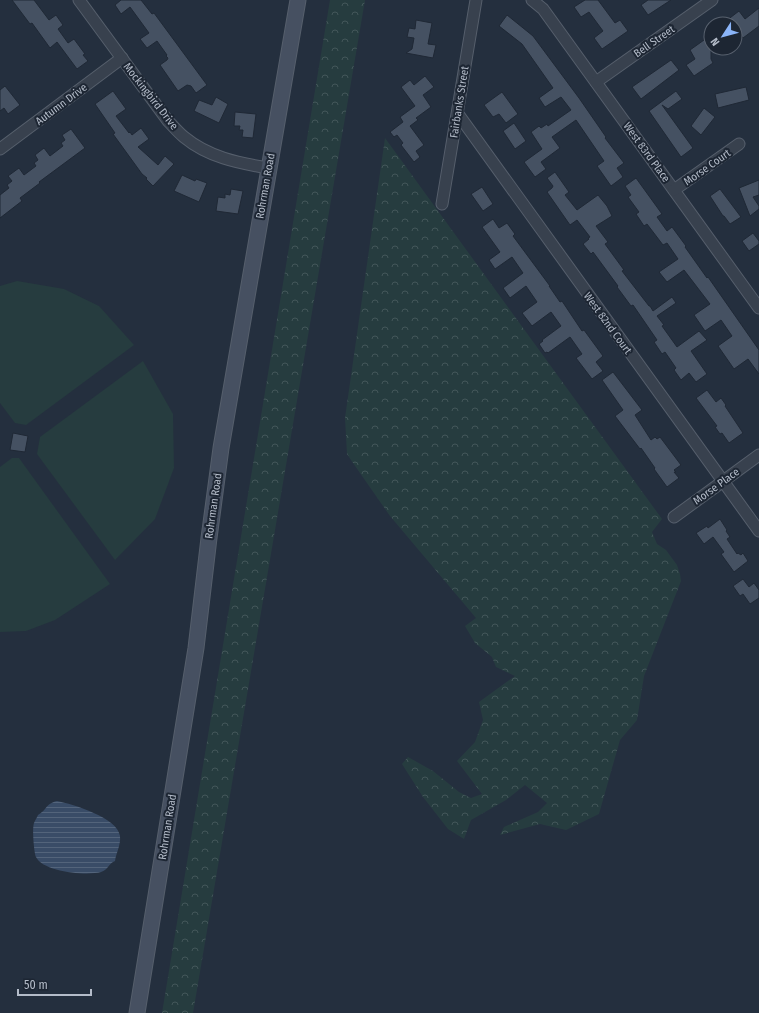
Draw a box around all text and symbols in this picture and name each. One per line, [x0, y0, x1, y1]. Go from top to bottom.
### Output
north arrow [703, 16, 743, 56]
street label: Bell Street [631, 22, 678, 60]
text: N [708, 35, 723, 48]
street label: Mockingbird Drive [121, 60, 181, 132]
street label: Fairbanks Street [447, 65, 472, 139]
street label: Autumn Drive [33, 81, 90, 128]
street label: West 83rd Place [621, 120, 673, 185]
street label: Morse Court [681, 146, 734, 188]
street label: Rohrman Road [253, 152, 278, 220]
street label: West 82nd Court [581, 290, 635, 357]
street label: Morse Place [691, 465, 742, 507]
street label: Rohrman Road [202, 472, 225, 540]
street label: Rohrman Road [156, 793, 179, 861]
scale bar [18, 971, 91, 997]
text: 50 m [24, 978, 48, 992]

